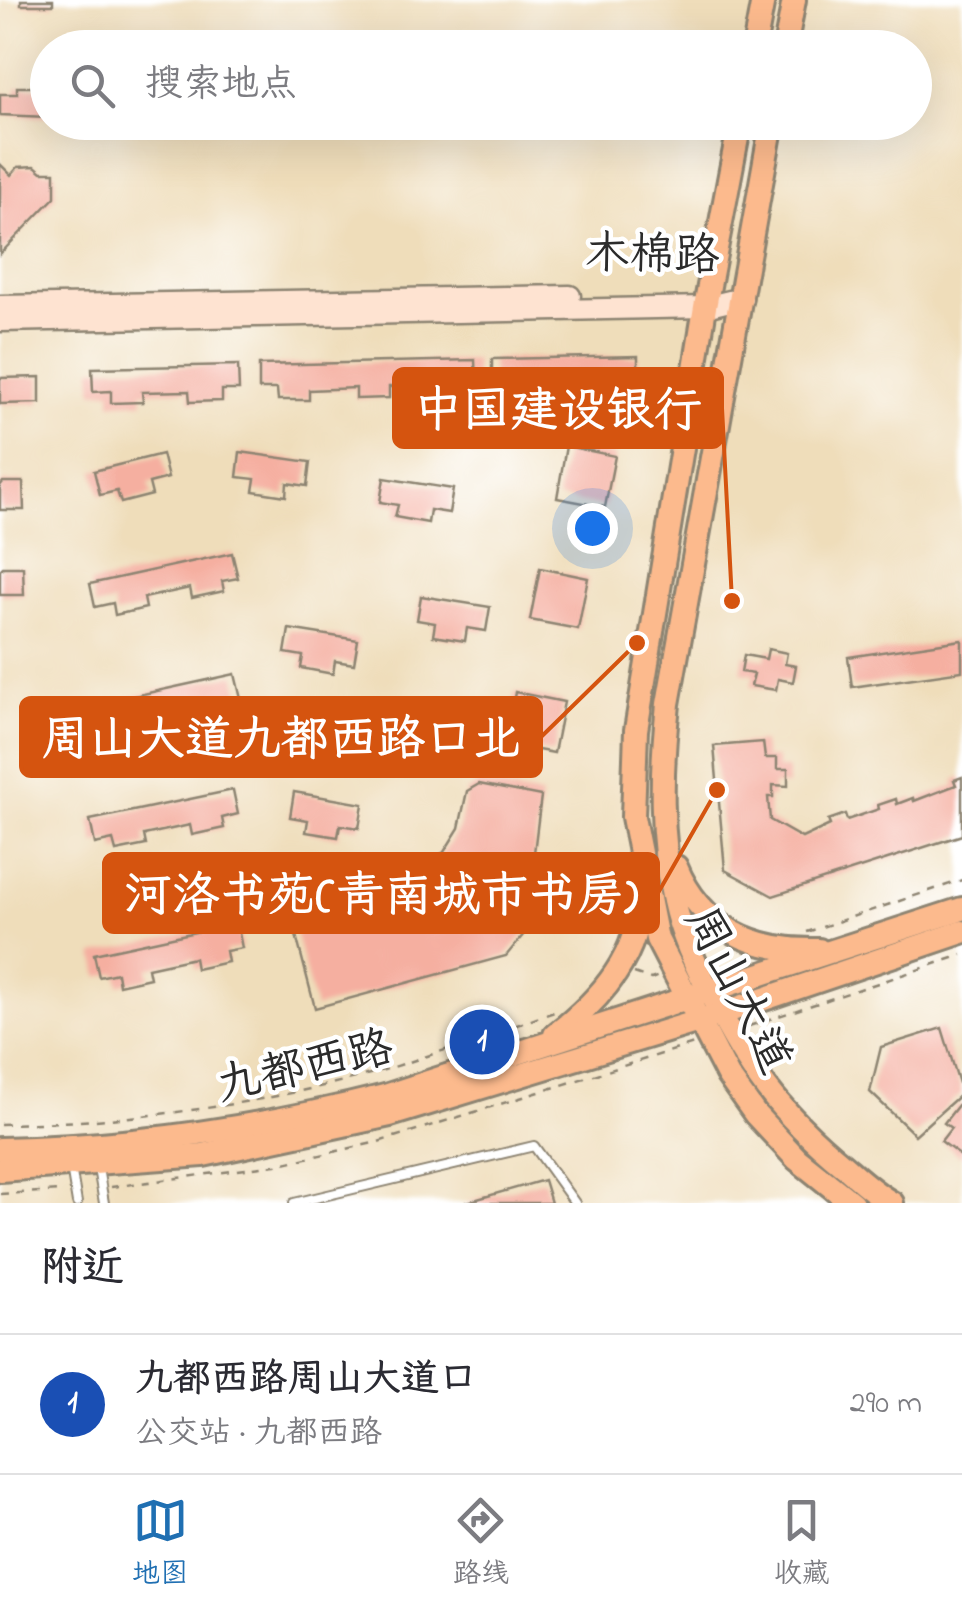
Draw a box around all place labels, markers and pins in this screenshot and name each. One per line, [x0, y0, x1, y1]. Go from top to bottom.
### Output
callout: 中国建设银行 [394, 369, 722, 447]
callout: 周山大道九都西路口北 [21, 698, 541, 776]
callout: 河洛书苑(青南城市书房) [104, 854, 658, 932]
pin: 1 [450, 1004, 514, 1080]

